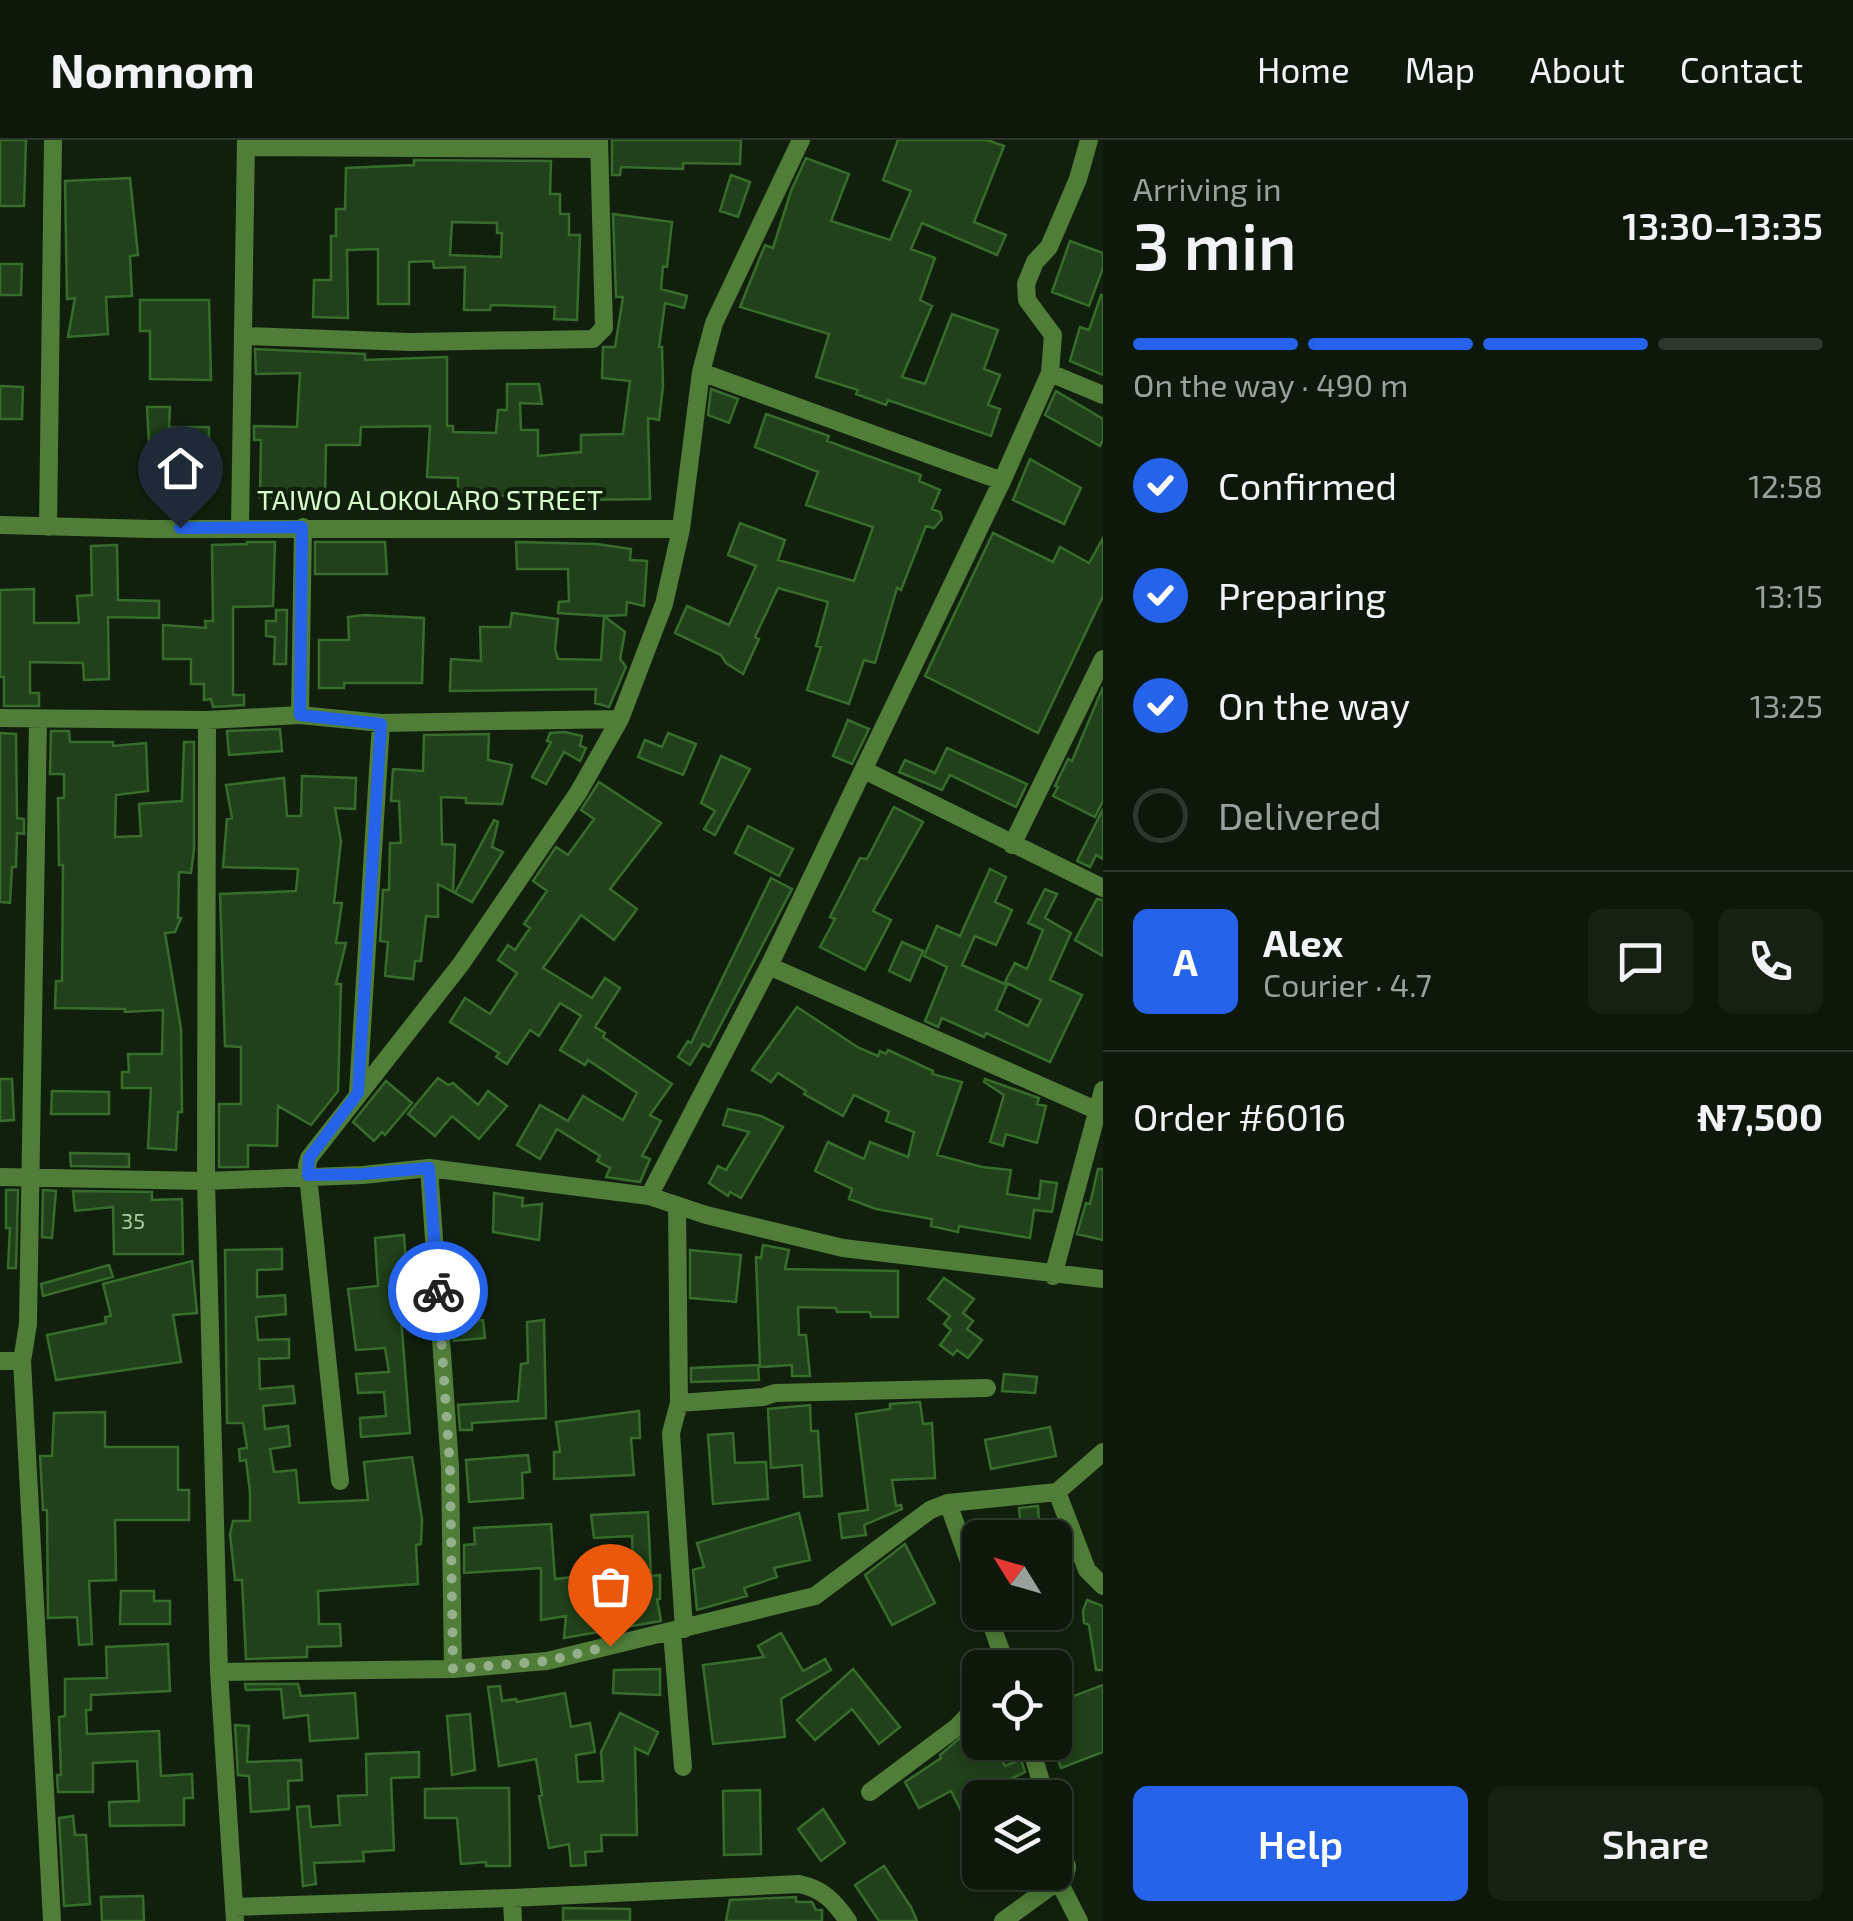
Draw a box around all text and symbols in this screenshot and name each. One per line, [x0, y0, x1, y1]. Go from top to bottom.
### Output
text: Nomnom [50, 40, 255, 98]
text: Home [1257, 48, 1350, 90]
text: Map [1405, 48, 1475, 90]
text: About [1530, 48, 1625, 90]
text: Contact [1680, 48, 1803, 90]
text: Arriving in [1133, 169, 1282, 207]
text: 13:30–13:35 [1622, 202, 1823, 248]
text: 3 min [1133, 205, 1297, 283]
text: On the way · 490 m [1133, 365, 1408, 403]
pin [138, 426, 223, 529]
icon: home [153, 441, 208, 496]
icon: check [1133, 458, 1188, 513]
text: Confirmed [1218, 462, 1397, 508]
text: 12:58 [1748, 466, 1823, 504]
street label: TAIWO ALOKOLARO STREET [257, 482, 603, 516]
icon: check [1133, 568, 1188, 623]
text: Preparing [1218, 572, 1386, 618]
text: 13:15 [1755, 576, 1823, 614]
icon: check [1133, 678, 1188, 733]
text: On the way [1218, 682, 1410, 728]
text: 13:25 [1750, 686, 1823, 724]
text: Delivered [1218, 792, 1382, 838]
button: chat [1588, 909, 1693, 1014]
button: phone [1718, 909, 1823, 1014]
text: Alex [1263, 919, 1343, 965]
text: A [1173, 938, 1198, 984]
text: Courier · 4.7 [1263, 965, 1432, 1003]
text: Order #6016 [1133, 1093, 1346, 1139]
text: ₦7,500 [1697, 1093, 1823, 1139]
house number: 35 [121, 1207, 145, 1233]
courier [388, 1241, 488, 1341]
icon: bike [411, 1264, 466, 1319]
north arrow [962, 1520, 1072, 1630]
map controls [962, 1520, 1072, 1890]
pin [568, 1544, 653, 1647]
icon: bag [583, 1559, 638, 1614]
button: locate [962, 1650, 1072, 1760]
button: layers [962, 1780, 1072, 1890]
button: Help [1133, 1786, 1468, 1901]
button: Share [1488, 1786, 1823, 1901]

